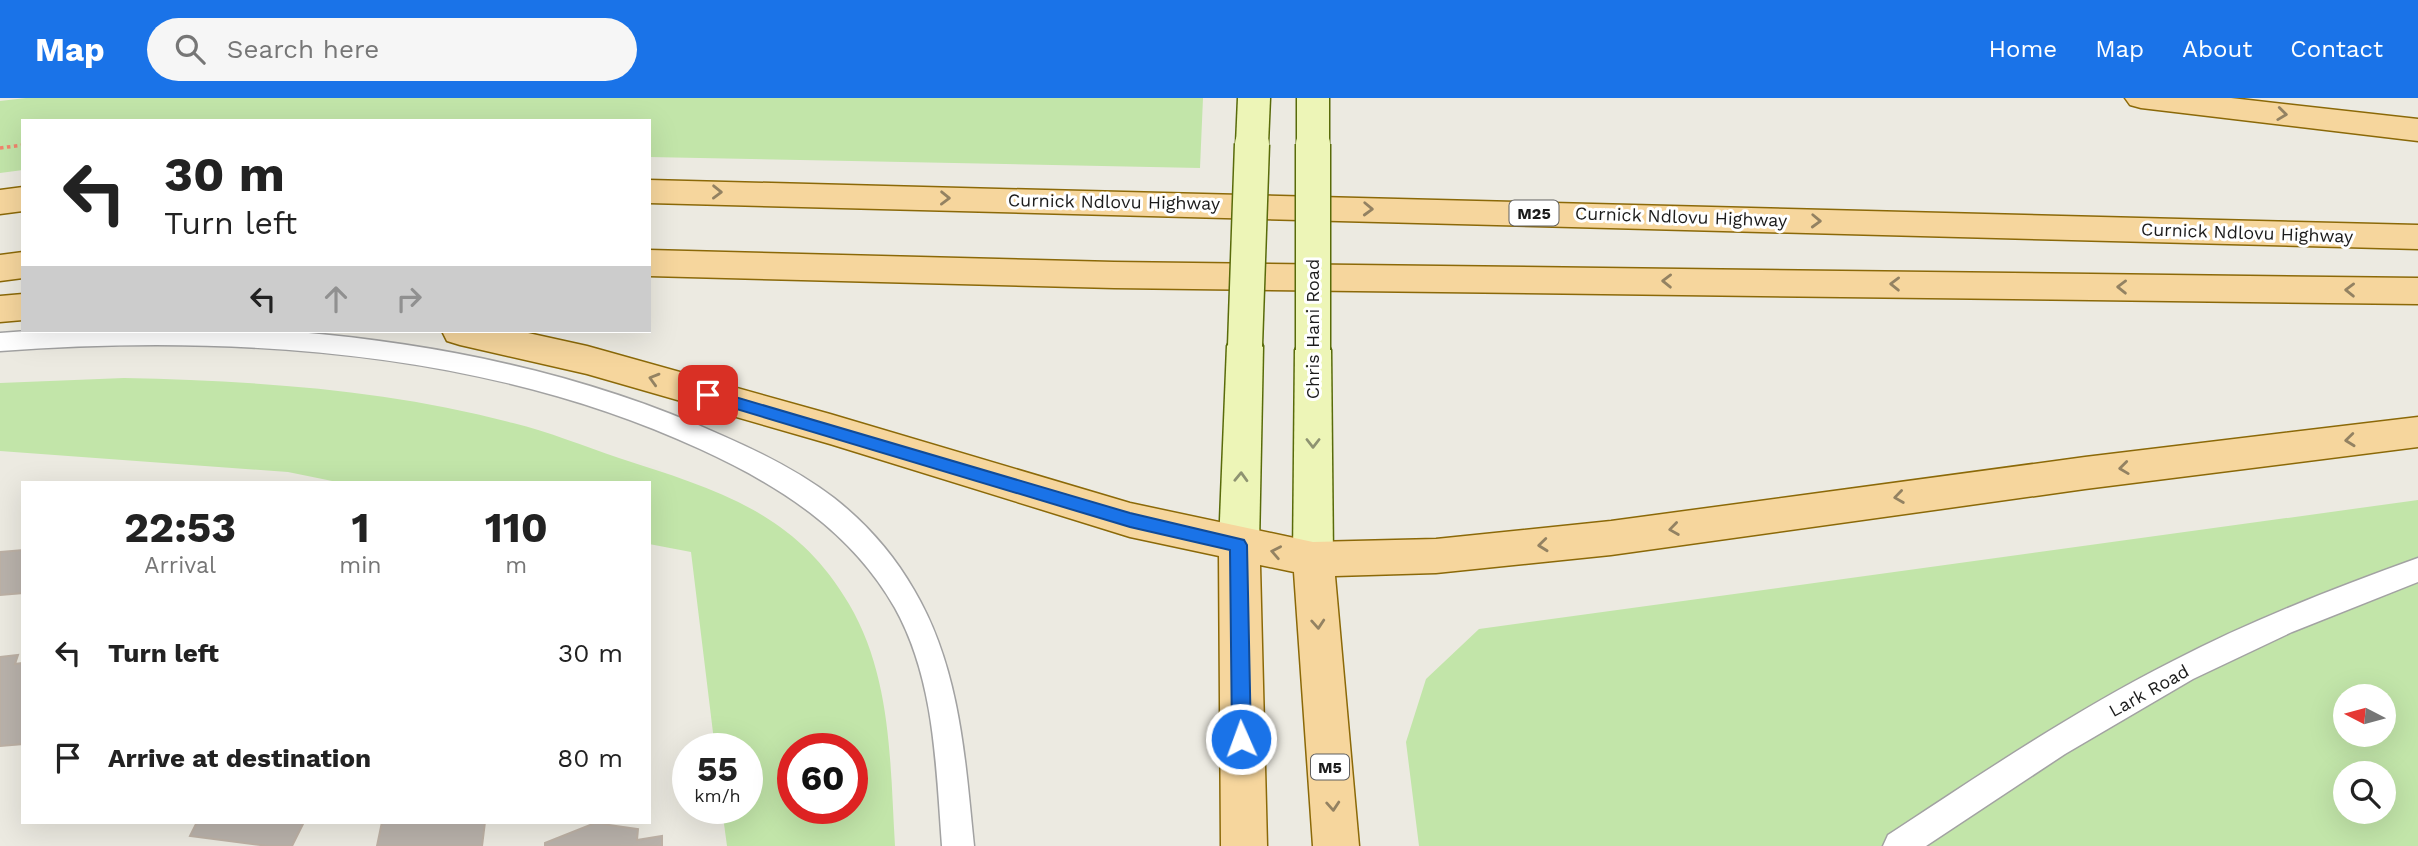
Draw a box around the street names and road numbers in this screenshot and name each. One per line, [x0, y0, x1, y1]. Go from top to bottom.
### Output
street label: Curnick Ndlovu Highway [1008, 189, 1221, 214]
road number: M25 [1510, 200, 1558, 225]
street label: Curnick Ndlovu Highway [1575, 202, 1788, 231]
street label: Curnick Ndlovu Highway [2141, 218, 2354, 247]
street label: Chris Hani Road [1302, 259, 1323, 399]
street label: Lark Road [2105, 660, 2192, 721]
road number: M5 [1311, 754, 1349, 780]

